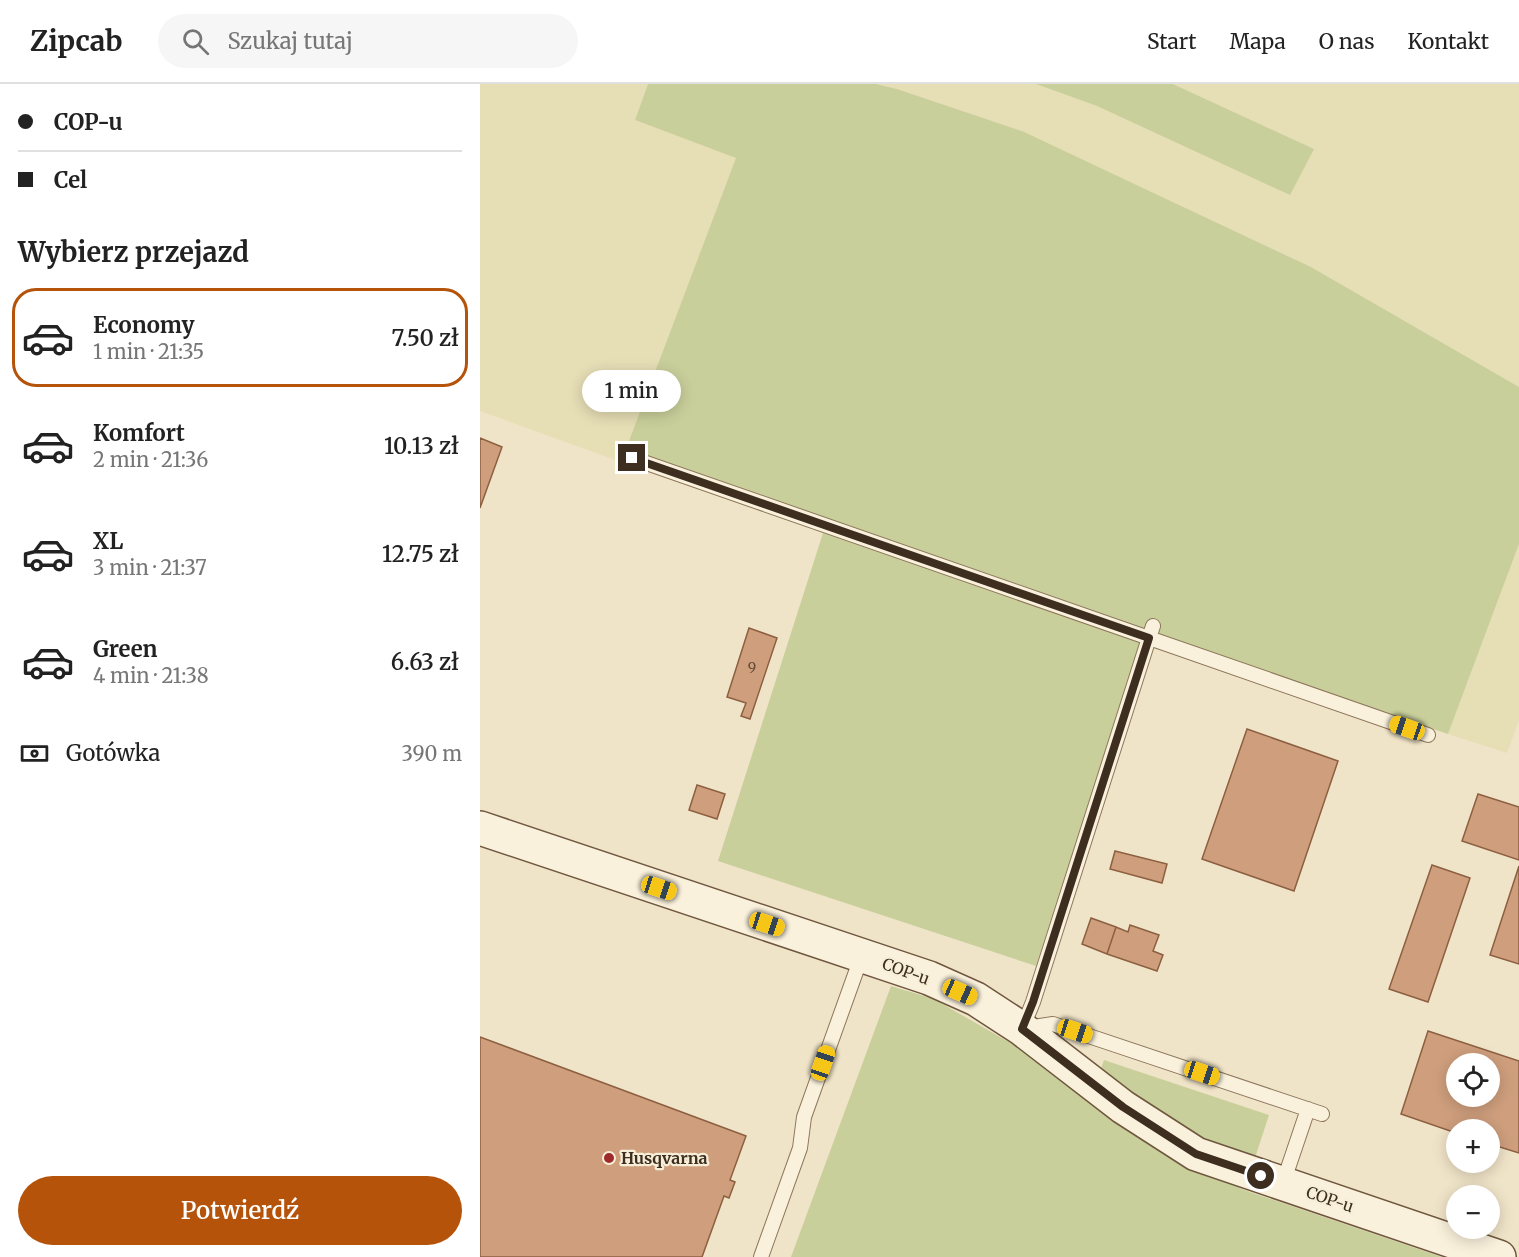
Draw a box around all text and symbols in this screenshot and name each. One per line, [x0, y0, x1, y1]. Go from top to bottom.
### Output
search box [158, 14, 578, 68]
text: Zipcab [30, 23, 122, 59]
icon: search [179, 25, 212, 58]
text: Szukaj tutaj [227, 27, 353, 55]
text: Start [1147, 28, 1196, 55]
text: Mapa [1229, 28, 1286, 55]
text: O nas [1319, 28, 1374, 55]
text: Kontakt [1407, 28, 1489, 55]
text: COP-u [54, 108, 123, 136]
text: Cel [54, 166, 87, 194]
text: Wybierz przejazd [18, 235, 249, 269]
icon: car [21, 311, 75, 365]
text: Economy [93, 311, 194, 339]
text: 7.50 zł [391, 324, 459, 352]
text: 1 min · 21:35 [93, 339, 204, 364]
callout: 1 min [582, 371, 681, 413]
text: 1 min [605, 378, 658, 403]
icon: car [21, 419, 75, 473]
text: Komfort [93, 419, 185, 447]
text: 10.13 zł [384, 432, 459, 460]
route end [618, 444, 645, 471]
text: 2 min · 21:36 [93, 447, 208, 472]
icon: car [21, 527, 75, 581]
text: XL [93, 527, 123, 555]
text: 12.75 zł [382, 540, 459, 568]
text: 3 min · 21:37 [93, 555, 207, 580]
icon: car [21, 635, 75, 689]
text: Green [93, 635, 157, 663]
text: 6.63 zł [391, 648, 459, 676]
house number: 9 [748, 658, 756, 676]
text: 4 min · 21:38 [93, 663, 209, 688]
car [1387, 714, 1427, 742]
icon: cash [18, 737, 51, 770]
text: Gotówka [66, 739, 160, 767]
text: 390 m [402, 741, 462, 766]
car [639, 874, 679, 902]
car [747, 910, 787, 938]
street label: COP-u [880, 953, 932, 989]
car [940, 976, 980, 1008]
car [1055, 1017, 1095, 1045]
car [809, 1043, 837, 1083]
map controls [1446, 1053, 1500, 1239]
button: locate [1446, 1053, 1500, 1107]
car [1182, 1059, 1222, 1087]
button: + [1446, 1119, 1500, 1173]
place label: Husqvarna [621, 1148, 707, 1168]
marker: Husqvarna [602, 1151, 616, 1165]
route start [1247, 1162, 1274, 1189]
button: Potwierdź [18, 1176, 462, 1245]
street label: COP-u [1304, 1182, 1356, 1216]
button: − [1446, 1185, 1500, 1239]

